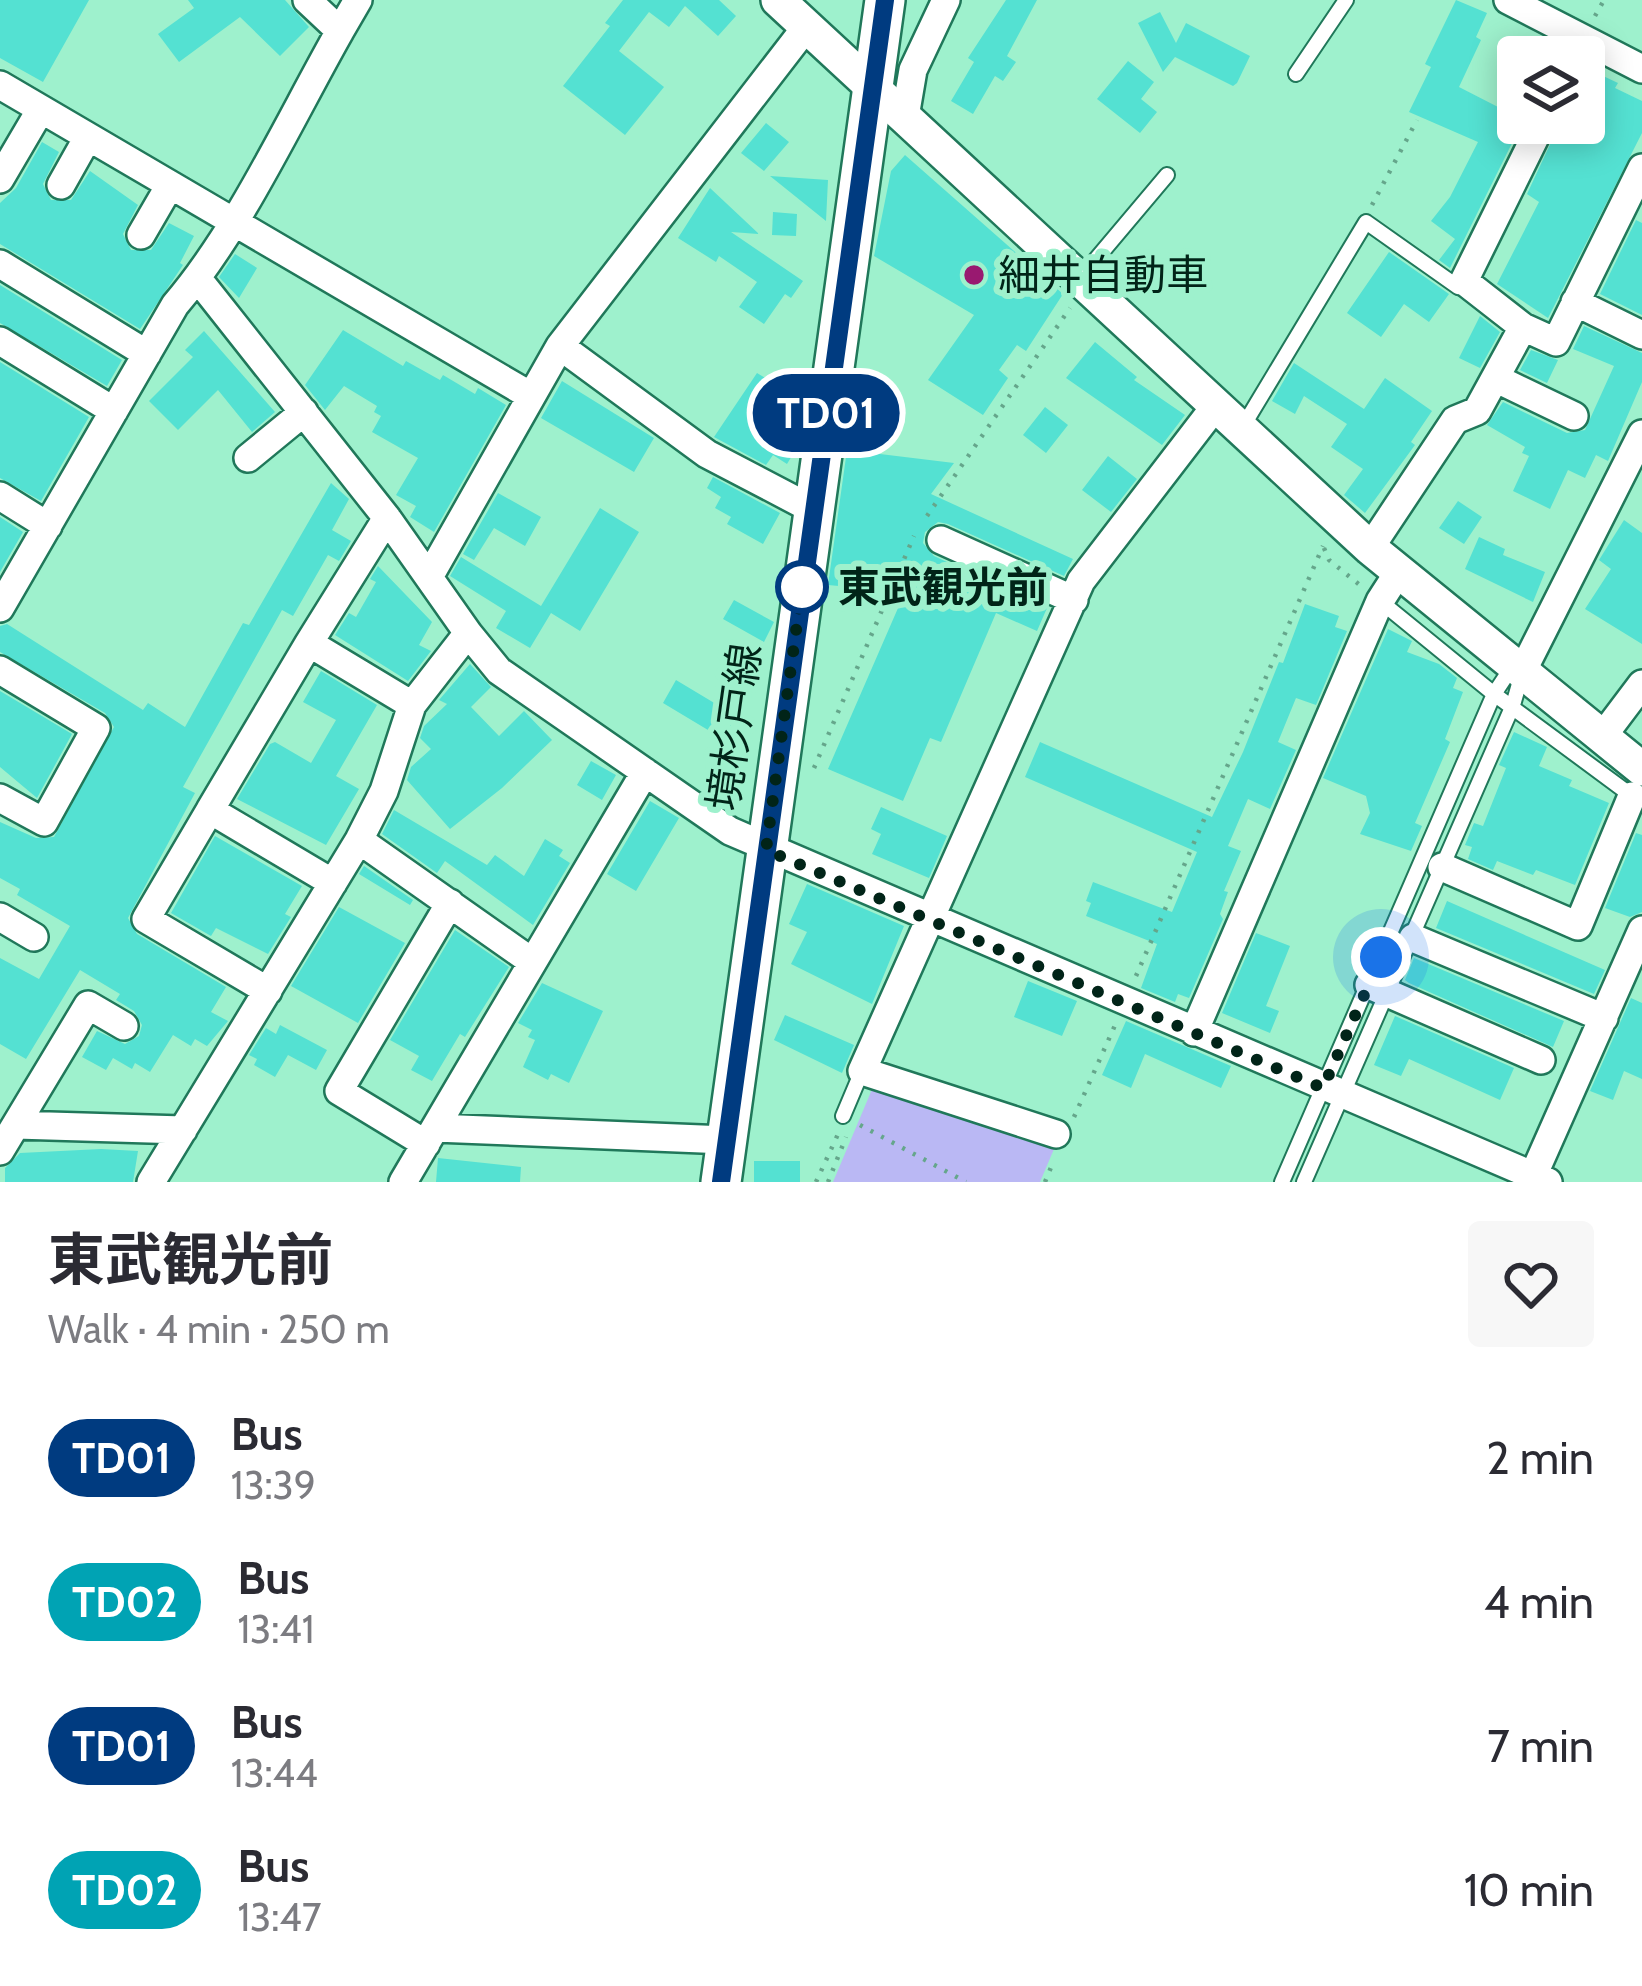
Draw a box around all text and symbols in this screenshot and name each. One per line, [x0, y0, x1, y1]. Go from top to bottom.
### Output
map controls [1497, 36, 1605, 144]
button: layers [1497, 36, 1605, 144]
place label: 細井自動車 [998, 249, 1208, 301]
marker: 細井自動車 [961, 262, 987, 288]
line badge: TD01 [742, 374, 910, 452]
text: TD01 [777, 387, 875, 439]
place label: 東武観光前 [838, 561, 1048, 613]
marker: 東武観光前 [777, 562, 827, 612]
street label: 境杉戸線 [697, 640, 771, 814]
your location [1351, 927, 1411, 987]
button: heart [1468, 1221, 1594, 1347]
text: 東武観光前 [48, 1225, 333, 1294]
text: Walk · 4 min · 250 m [48, 1305, 390, 1353]
text: Bus [231, 1407, 302, 1461]
text: 2 min [1486, 1431, 1594, 1485]
text: TD01 [72, 1432, 171, 1484]
text: 13:39 [231, 1461, 316, 1509]
text: Bus [237, 1551, 309, 1605]
text: 4 min [1484, 1575, 1594, 1629]
text: TD02 [72, 1576, 177, 1628]
text: 13:41 [237, 1605, 315, 1653]
text: Bus [231, 1695, 302, 1749]
text: 7 min [1487, 1719, 1594, 1773]
text: TD01 [72, 1720, 171, 1772]
text: 13:44 [231, 1749, 318, 1797]
text: Bus [237, 1839, 309, 1893]
text: 10 min [1464, 1863, 1594, 1917]
text: TD02 [72, 1864, 177, 1916]
text: 13:47 [237, 1893, 321, 1941]

